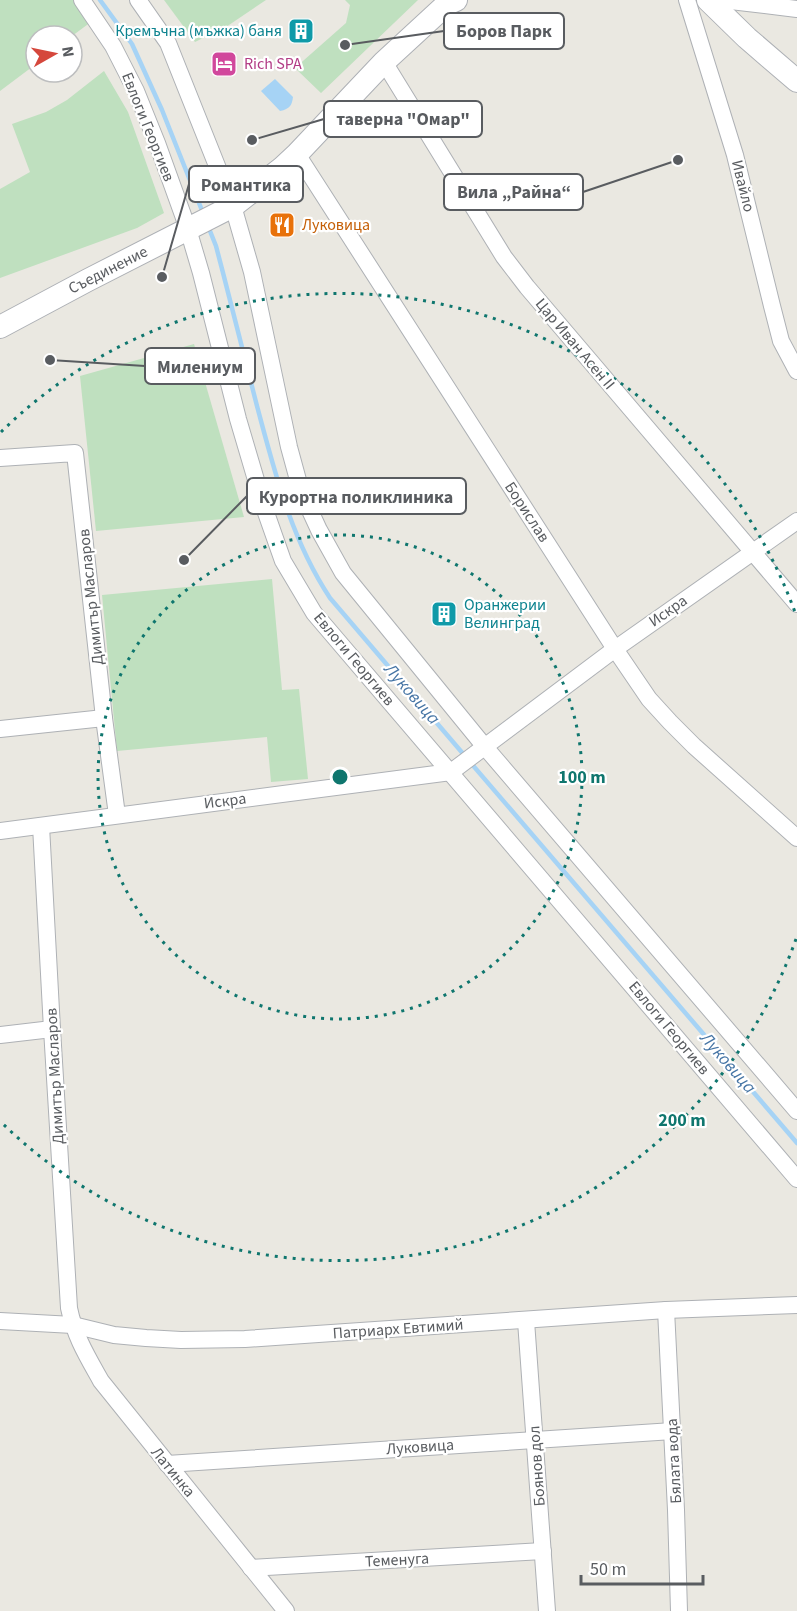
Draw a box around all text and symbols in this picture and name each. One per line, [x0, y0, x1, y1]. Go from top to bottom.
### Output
callout: Боров Парк [444, 13, 564, 49]
building icon: Кремъчна (мъжка) баня [286, 16, 316, 46]
text: Боров Парк [456, 19, 552, 44]
place label: Кремъчна (мъжка) баня [115, 20, 282, 42]
north arrow [24, 24, 84, 84]
text: N [56, 45, 80, 59]
hotel icon: Rich SPA [209, 49, 239, 79]
place label: Rich SPA [244, 53, 302, 75]
street label: Евлоги Георгиев [116, 69, 180, 185]
callout: таверна "Омар" [324, 101, 482, 137]
text: таверна "Омар" [336, 107, 470, 132]
street label: Ивайло [726, 158, 760, 214]
callout: Романтика [189, 166, 303, 202]
text: Романтика [201, 173, 291, 198]
callout: Вила „Райна“ [444, 174, 583, 210]
text: Вила „Райна“ [457, 180, 571, 205]
restaurant icon: Луковица [267, 210, 297, 240]
place label: Луковица [302, 214, 370, 236]
street label: Съединение [64, 241, 152, 299]
street label: Цар Иван Асен II [530, 293, 620, 395]
callout: Милениум [145, 348, 255, 384]
text: Милениум [157, 355, 243, 380]
street label: Борислав [499, 477, 555, 547]
callout: Курортна поликлиника [247, 478, 466, 514]
text: Курортна поликлиника [259, 485, 453, 510]
street label: Димитър Масларов [73, 528, 109, 666]
street label: Искра [644, 590, 692, 632]
place label: Оранжерии Велинград [464, 594, 546, 634]
building icon: Оранжерии Велинград [429, 599, 459, 629]
street label: Евлоги Георгиев [308, 607, 400, 711]
water label: Луковица [378, 657, 446, 731]
text: 100 m [558, 765, 606, 790]
centre of rings [330, 767, 350, 787]
street label: Искра [203, 787, 247, 815]
street label: Евлоги Георгиев [623, 976, 715, 1080]
street label: Димитър Масларов [40, 1007, 70, 1145]
water label: Луковица [694, 1026, 762, 1100]
text: 200 m [658, 1108, 706, 1133]
street label: Патриарх Евтимий [332, 1313, 464, 1345]
street label: Бялата вода [661, 1418, 687, 1504]
street label: Боянов дол [523, 1425, 551, 1507]
street label: Луковица [385, 1434, 455, 1460]
street label: Латинка [146, 1442, 200, 1502]
street label: Теменуга [364, 1547, 430, 1573]
scale bar [581, 1548, 702, 1586]
text: 50 m [590, 1557, 626, 1582]

